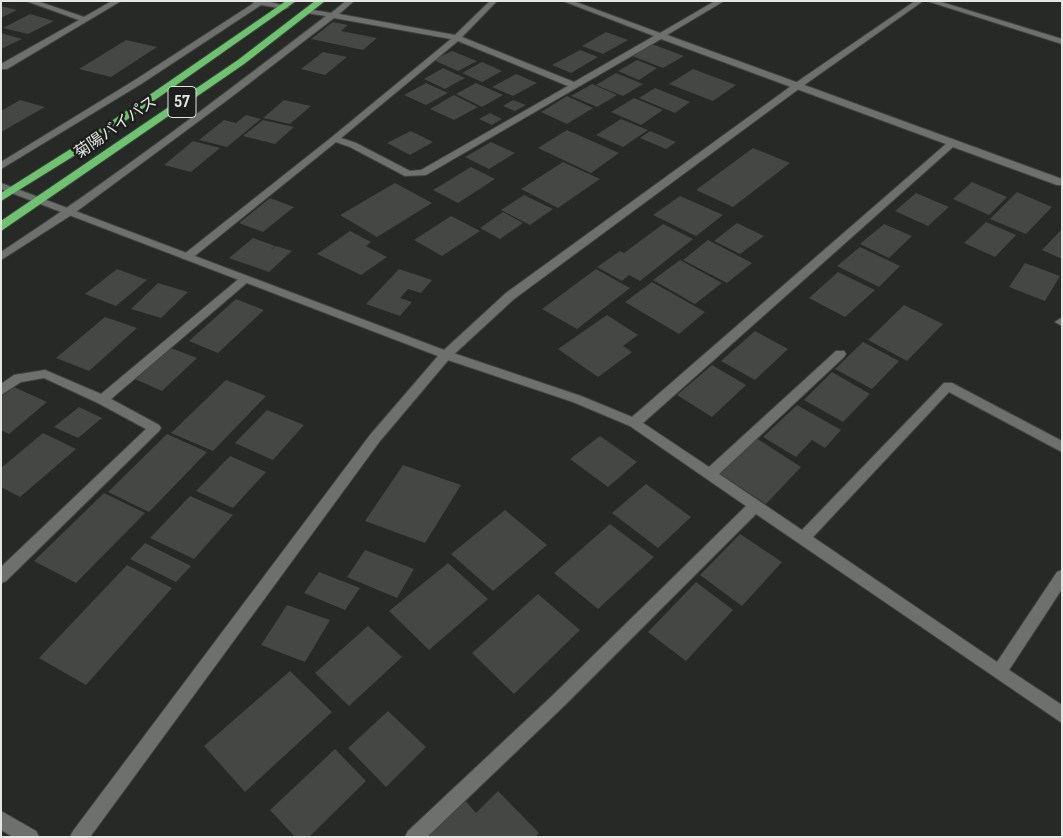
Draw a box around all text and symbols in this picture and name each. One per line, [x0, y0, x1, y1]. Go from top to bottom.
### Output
road number: 57 [168, 86, 196, 118]
street label: 菊陽バイパス [71, 93, 161, 163]

